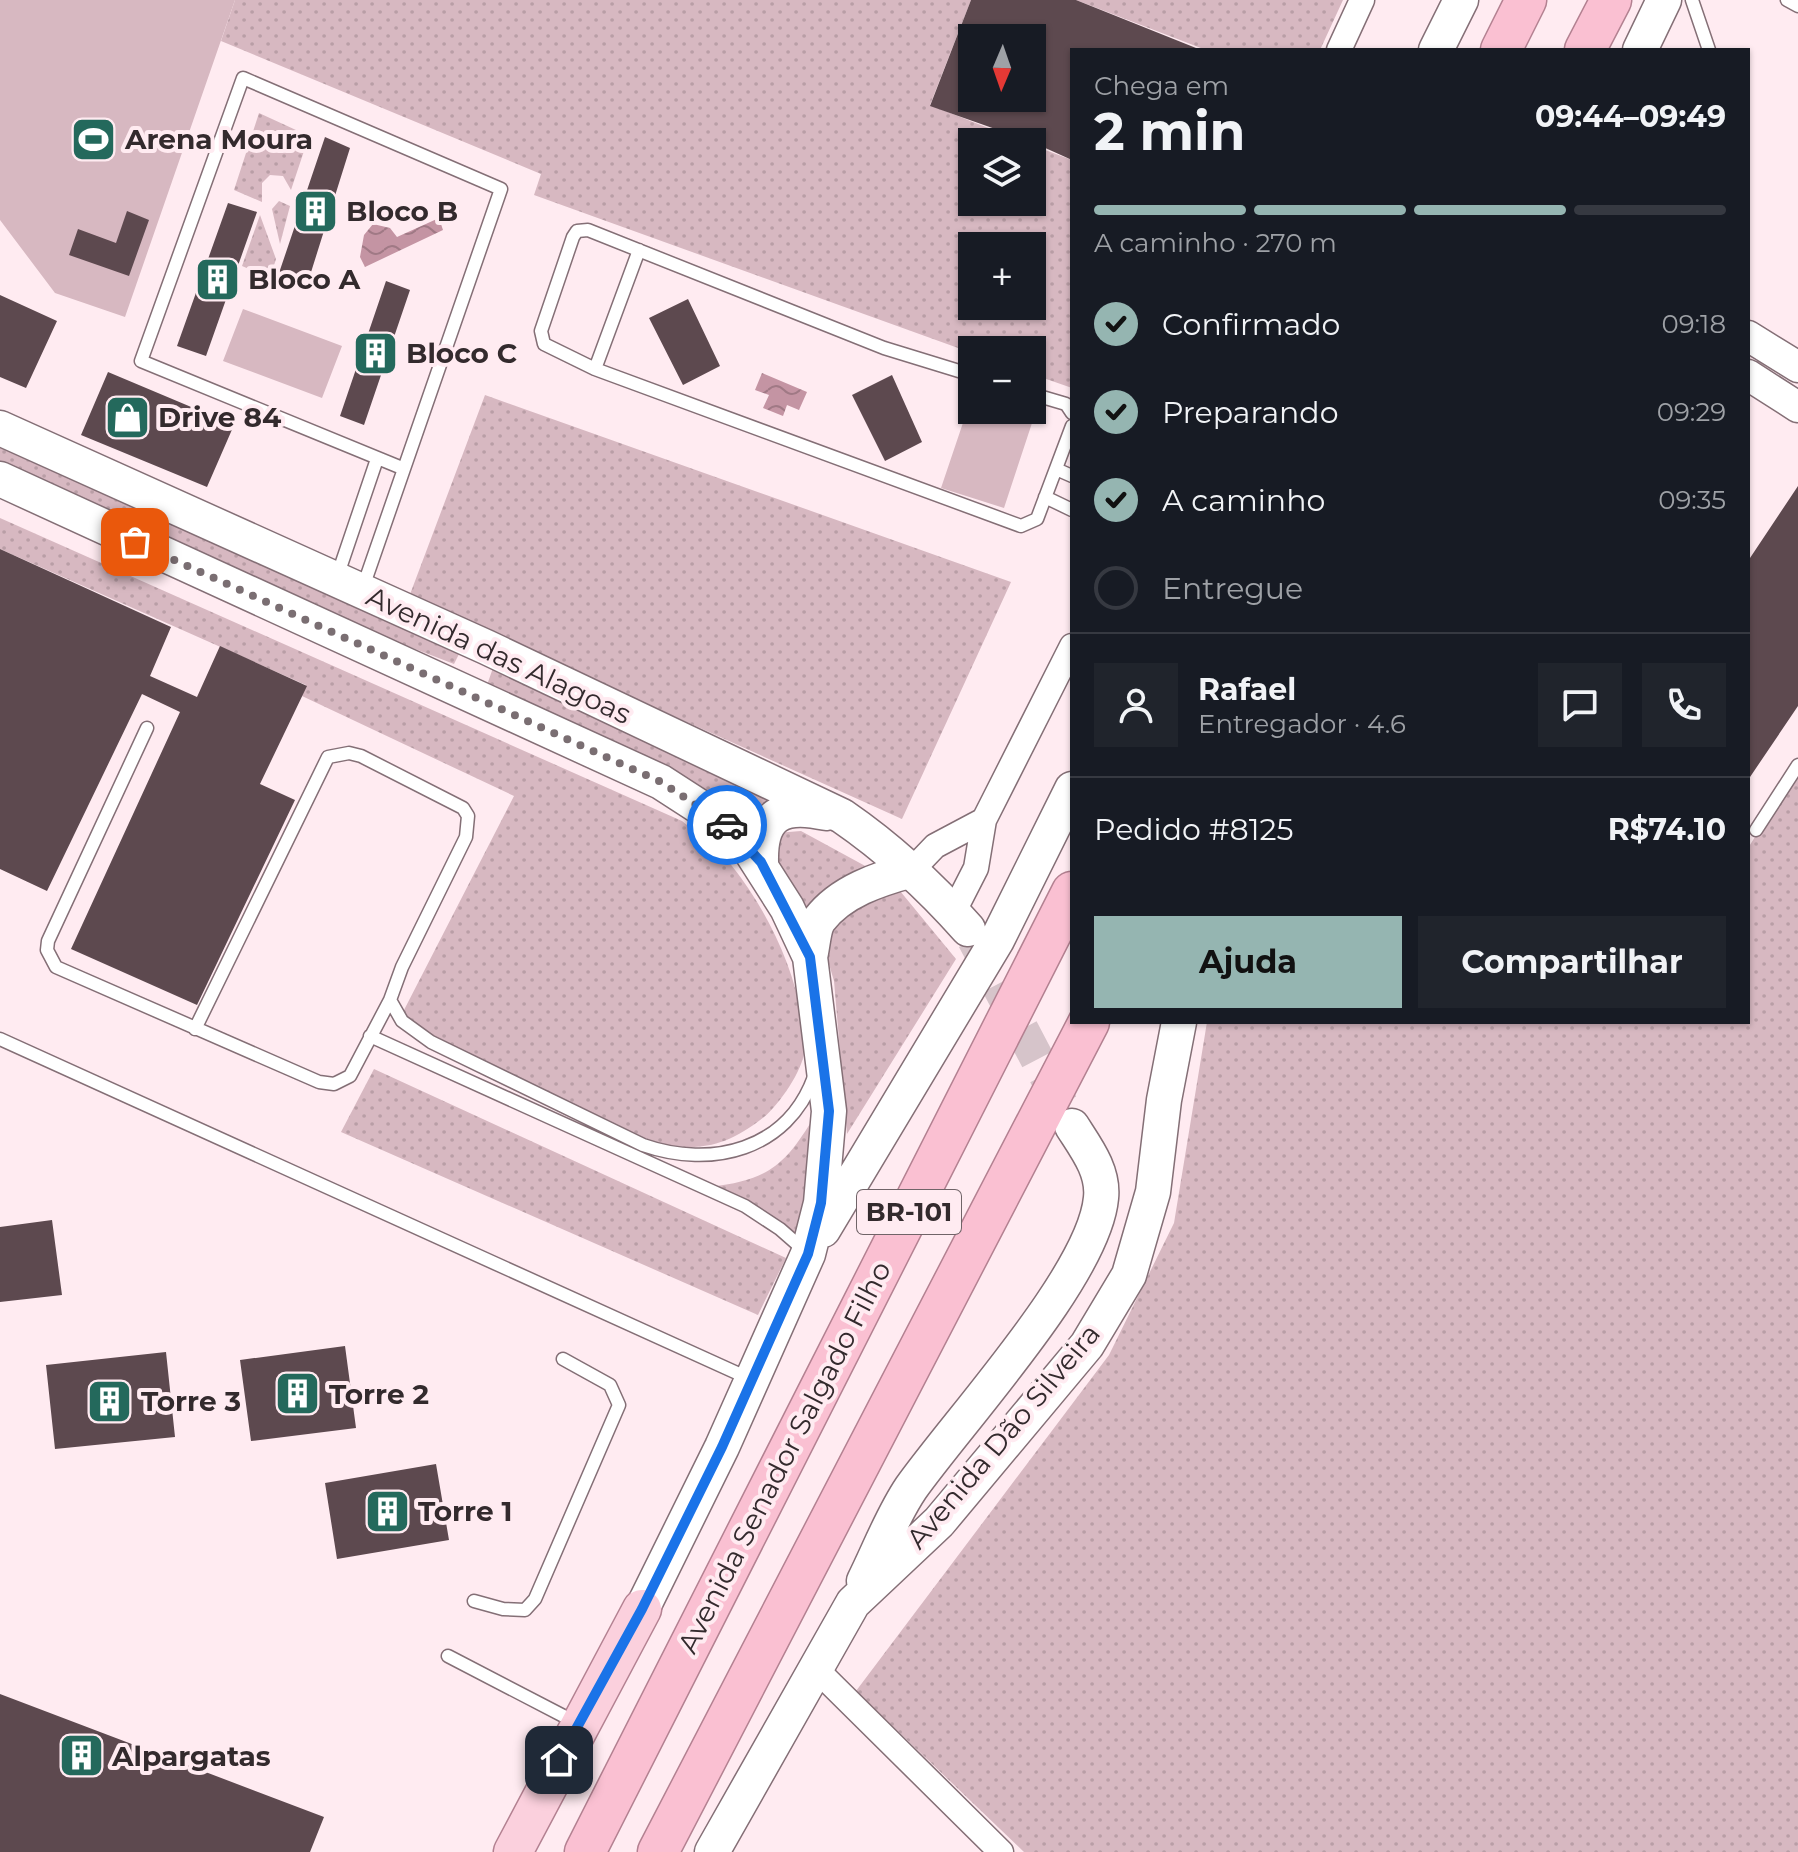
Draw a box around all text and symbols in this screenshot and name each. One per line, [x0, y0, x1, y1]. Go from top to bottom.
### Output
north arrow [958, 24, 1046, 112]
map controls [958, 24, 1046, 424]
text: Chega em [1094, 70, 1229, 102]
text: 09:44–09:49 [1535, 98, 1726, 135]
text: 2 min [1094, 100, 1246, 163]
sports icon: Arena Moura [70, 115, 118, 163]
place label: Arena Moura [124, 122, 313, 156]
button: layers [958, 128, 1046, 216]
building icon: Bloco B [291, 187, 339, 235]
place label: Bloco B [346, 194, 458, 228]
text: A caminho · 270 m [1094, 227, 1337, 259]
button: + [958, 232, 1046, 320]
building icon: Bloco A [193, 255, 241, 303]
place label: Bloco A [248, 262, 361, 296]
icon: check [1094, 302, 1138, 346]
text: Confirmado [1162, 306, 1340, 343]
text: 09:18 [1661, 308, 1726, 340]
building icon: Bloco C [351, 329, 399, 377]
place label: Bloco C [406, 336, 517, 370]
button: − [958, 336, 1046, 424]
icon: check [1094, 390, 1138, 434]
shop icon: Drive 84 [103, 393, 151, 441]
text: Preparando [1162, 394, 1339, 431]
text: 09:29 [1657, 396, 1726, 428]
place label: Drive 84 [158, 400, 282, 434]
icon: check [1094, 478, 1138, 522]
text: A caminho [1162, 482, 1325, 519]
text: 09:35 [1658, 484, 1726, 516]
pin [101, 508, 169, 576]
icon: bag [113, 520, 157, 564]
text: Entregue [1162, 570, 1303, 607]
street label: Avenida das Alagoas [361, 579, 637, 731]
button: person [1094, 663, 1178, 747]
button: chat [1538, 663, 1622, 747]
button: phone [1642, 663, 1726, 747]
text: Rafael [1198, 671, 1296, 708]
text: Entregador · 4.6 [1198, 708, 1406, 740]
courier [687, 785, 767, 865]
icon: car [705, 803, 749, 847]
text: Pedido #8125 [1094, 811, 1294, 848]
text: R$74.10 [1608, 811, 1726, 848]
button: Ajuda [1094, 916, 1402, 1008]
button: Compartilhar [1418, 916, 1726, 1008]
road number: BR-101 [857, 1190, 961, 1234]
street label: Avenida Senador Salgado Filho [670, 1255, 898, 1659]
street label: Avenida Dão Silveira [899, 1317, 1107, 1555]
building icon: Torre 2 [274, 1370, 322, 1418]
building icon: Torre 3 [86, 1377, 134, 1425]
place label: Torre 2 [329, 1377, 429, 1411]
place label: Torre 3 [141, 1384, 241, 1418]
building icon: Torre 1 [363, 1487, 411, 1535]
place label: Torre 1 [418, 1494, 512, 1528]
pin [525, 1726, 593, 1794]
building icon: Alpargatas [57, 1732, 105, 1780]
icon: home [537, 1738, 581, 1782]
place label: Alpargatas [111, 1739, 271, 1773]

